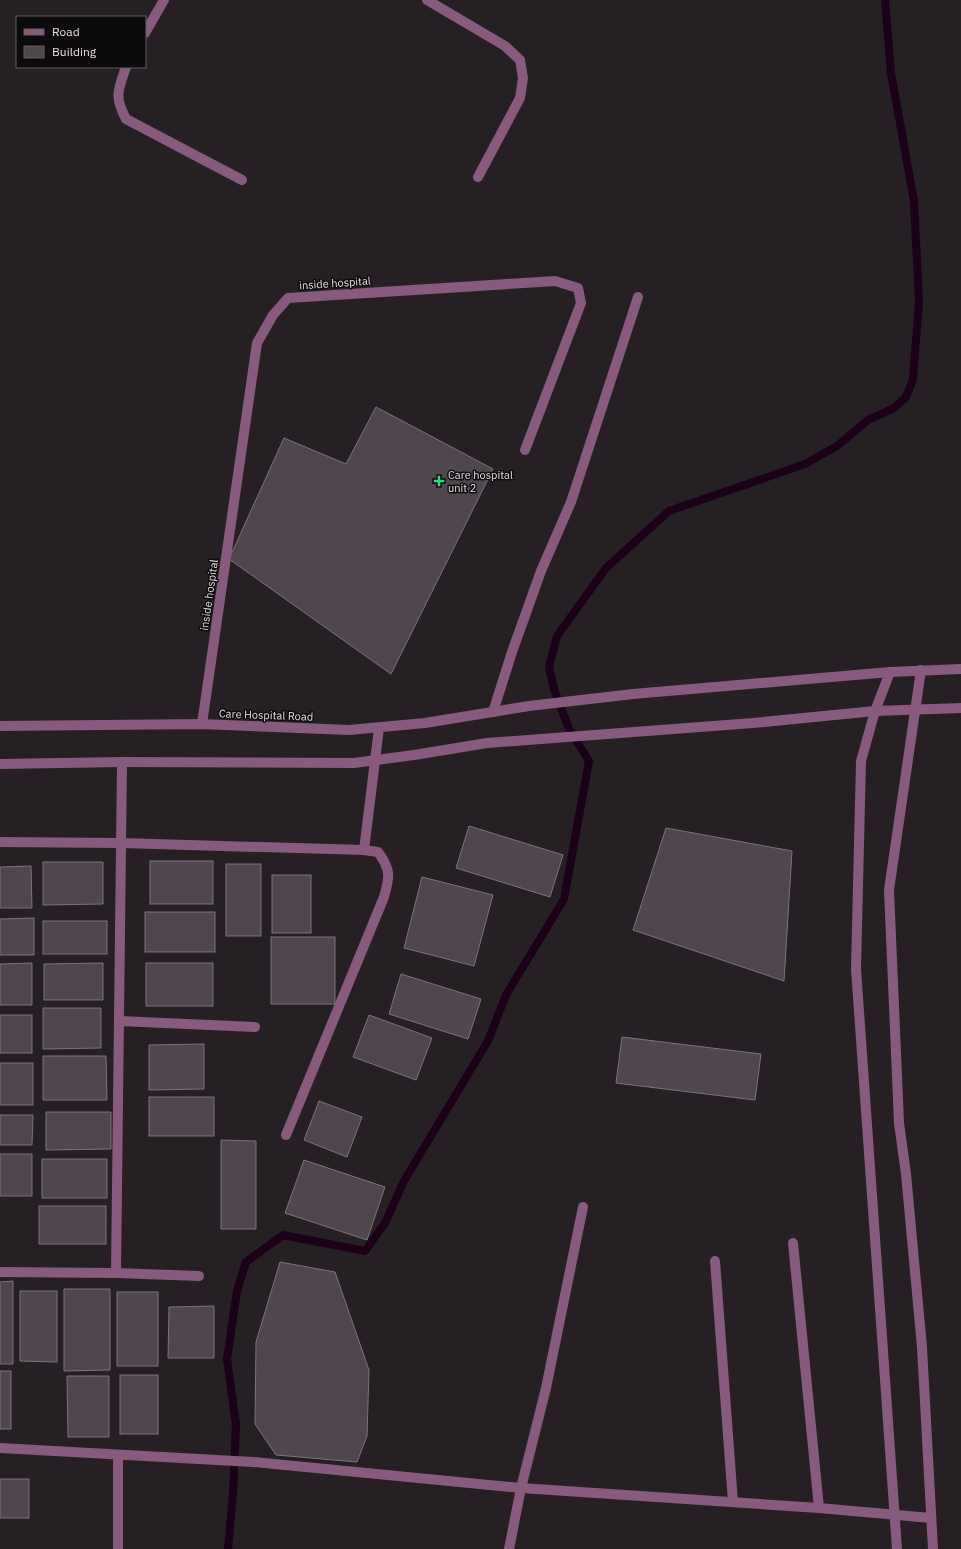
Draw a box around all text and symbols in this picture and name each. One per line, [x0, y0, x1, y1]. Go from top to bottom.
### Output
legend [16, 16, 146, 68]
text: Road [52, 24, 80, 39]
text: Building [52, 44, 97, 59]
street label: inside hospital [299, 274, 371, 292]
place label: Care hospital unit 2 [448, 468, 513, 495]
marker: Care hospital unit 2 [433, 475, 445, 487]
street label: inside hospital [197, 558, 221, 632]
street label: Care Hospital Road [219, 706, 313, 724]

